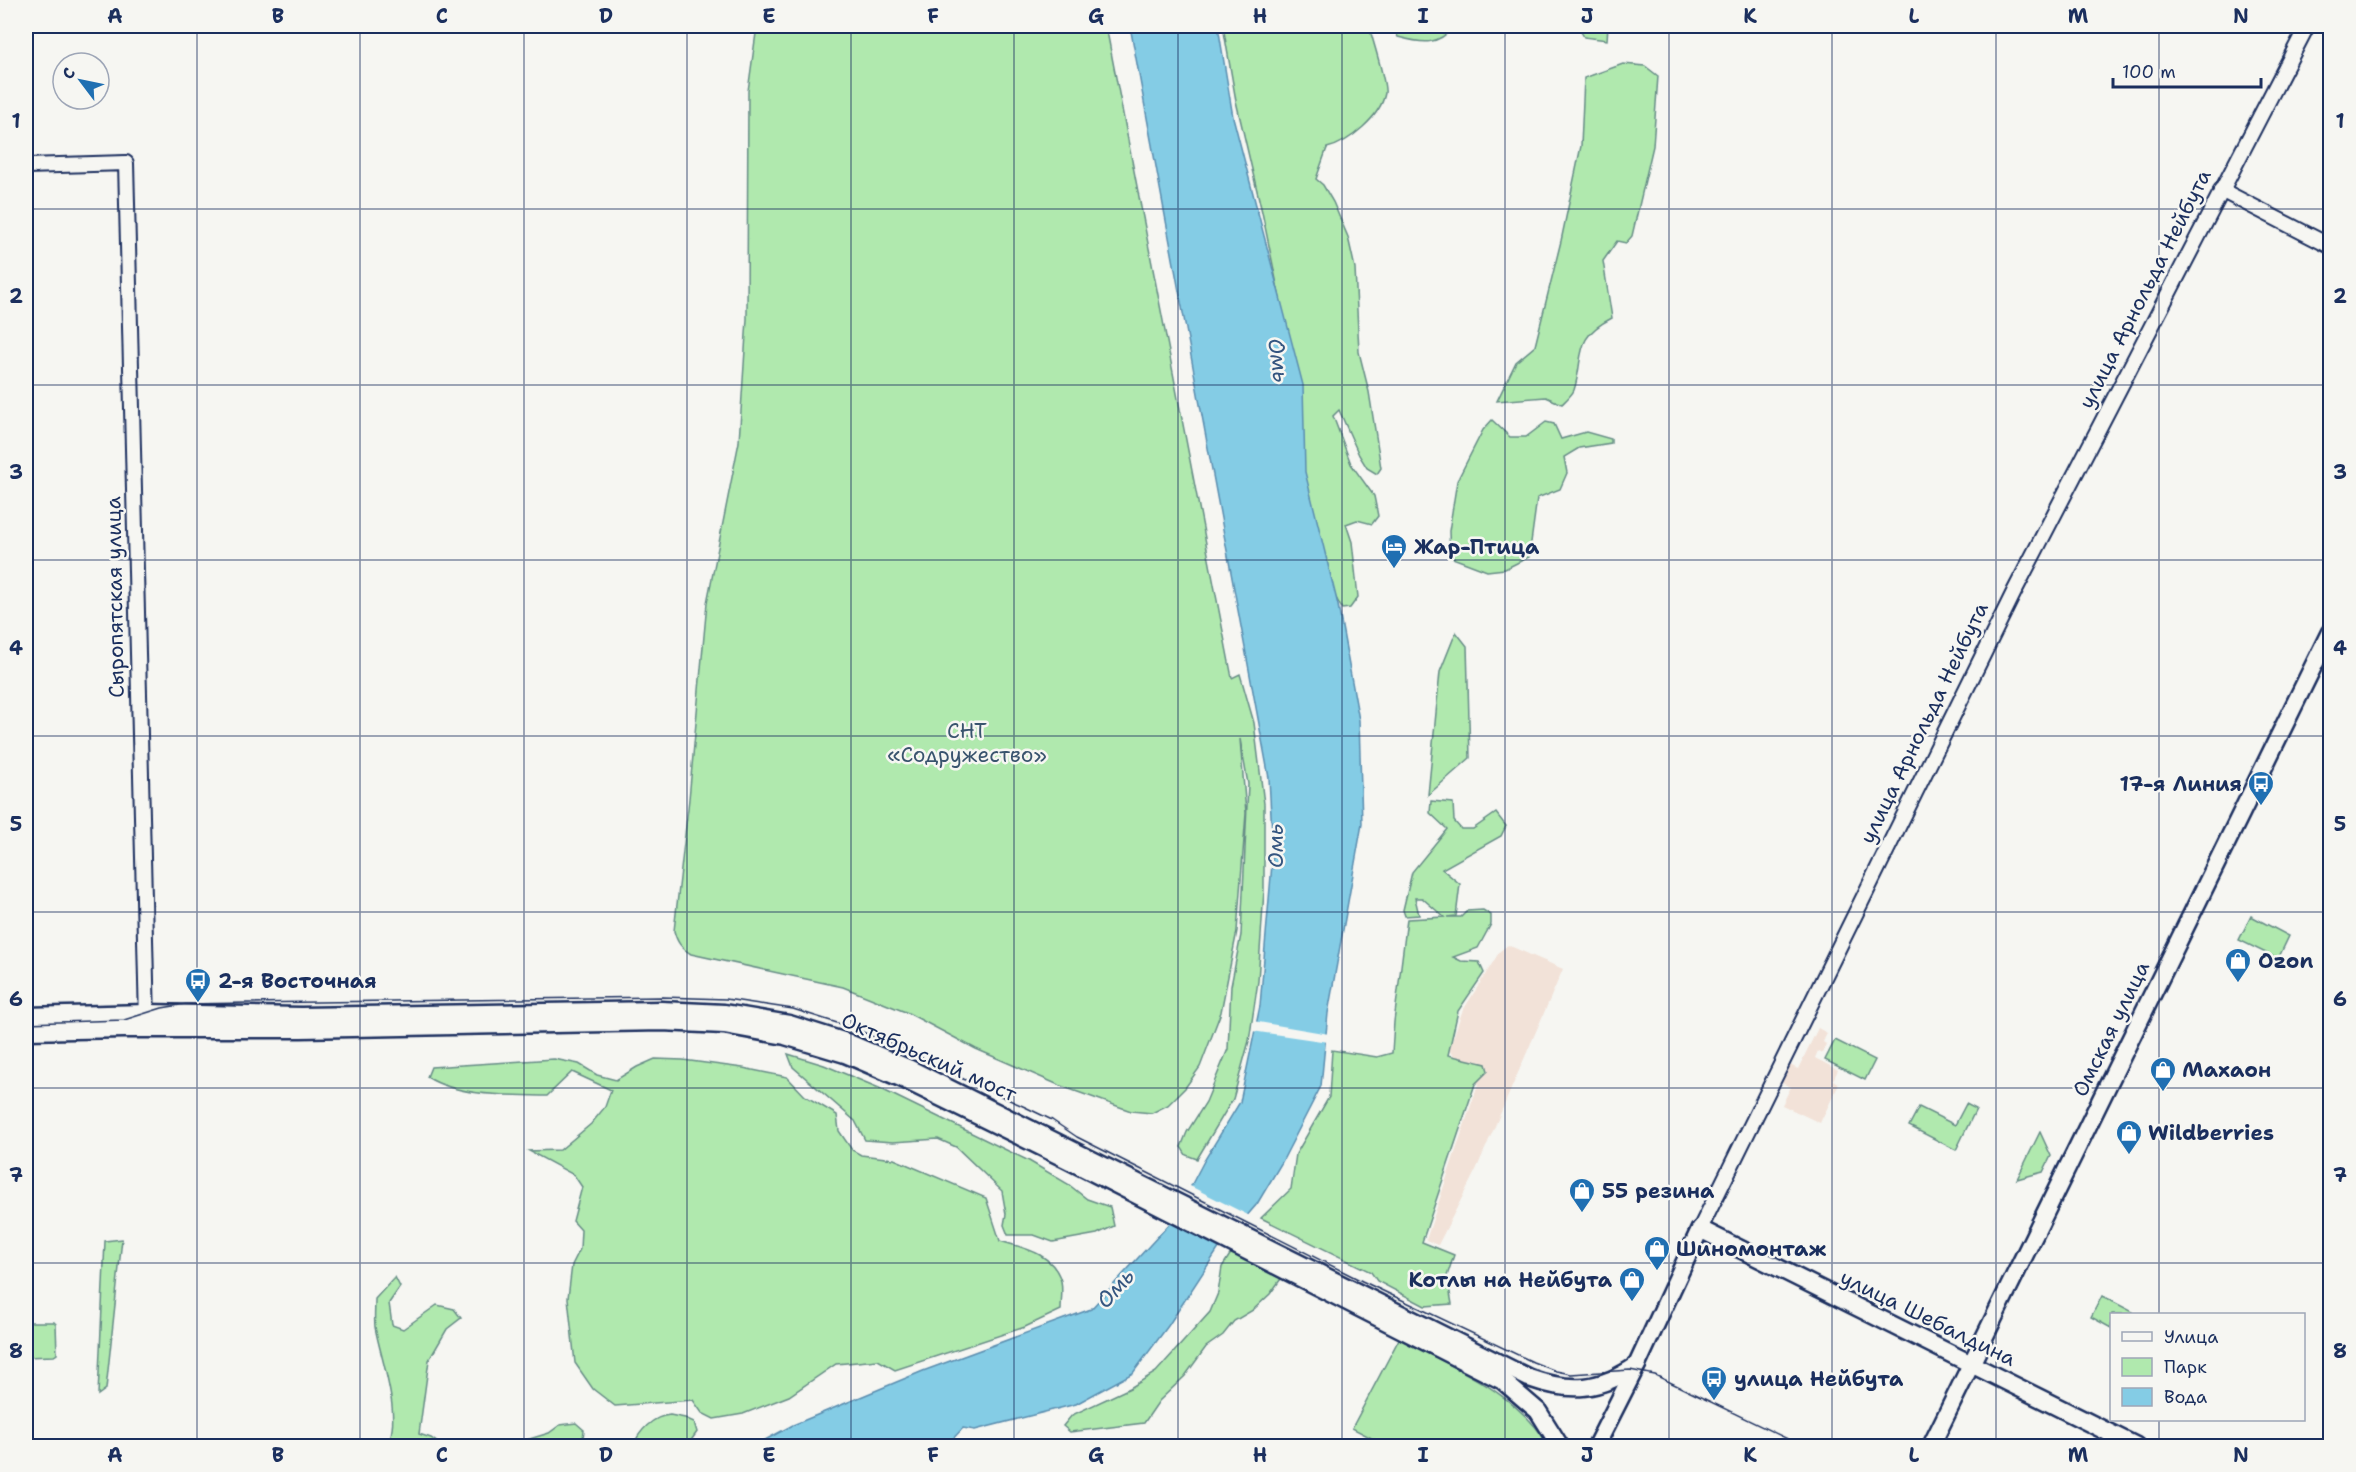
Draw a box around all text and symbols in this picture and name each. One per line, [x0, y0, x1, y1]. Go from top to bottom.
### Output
text: A [107, 3, 123, 29]
text: B [272, 3, 284, 29]
text: C [436, 3, 448, 29]
text: D [599, 3, 613, 29]
text: E [762, 3, 776, 29]
text: F [927, 3, 939, 29]
text: G [1088, 3, 1104, 29]
text: H [1253, 3, 1267, 29]
text: I [1417, 3, 1429, 29]
text: J [1581, 3, 1594, 29]
text: K [1743, 3, 1757, 29]
text: L [1909, 3, 1920, 29]
text: M [2068, 3, 2089, 29]
text: N [2233, 3, 2249, 29]
north arrow [51, 51, 111, 111]
scale bar [2113, 51, 2262, 89]
text: 100 m [2122, 60, 2176, 84]
text: С [57, 63, 80, 83]
text: 1 [11, 108, 21, 134]
text: 1 [2335, 108, 2345, 134]
street label: улица Арнольда Нейбута [2072, 164, 2218, 414]
text: 2 [9, 283, 23, 309]
text: 2 [2333, 283, 2347, 309]
water label: Омь [1261, 336, 1296, 384]
text: 3 [9, 459, 23, 485]
text: 3 [2333, 459, 2347, 485]
street label: Сыропятская улица [99, 496, 131, 698]
hotel icon: Жар-Птица [1379, 532, 1409, 570]
place label: Жар-Птица [1414, 533, 1540, 561]
street label: улица Арнольда Нейбута [1853, 598, 1995, 848]
text: 4 [9, 635, 23, 661]
text: 4 [2333, 635, 2347, 661]
park label: СНТ «Содружество» [887, 717, 1047, 769]
bus stop icon: 17-я Линия [2246, 769, 2276, 807]
place label: 17-я Линия [2119, 770, 2242, 798]
text: 5 [10, 811, 22, 837]
text: 5 [2334, 811, 2346, 837]
water label: Омь [1261, 824, 1290, 868]
shop icon: Ozon [2223, 946, 2253, 984]
place label: Ozon [2258, 947, 2313, 975]
street label: Омская улица [2066, 957, 2156, 1101]
bus stop icon: 2-я Восточная [183, 966, 213, 1004]
place label: 2-я Восточная [218, 967, 377, 995]
text: 6 [9, 986, 23, 1012]
text: 6 [2333, 986, 2347, 1012]
street label: Октябрьский мост [837, 1006, 1021, 1108]
shop icon: Махаон [2148, 1055, 2178, 1093]
place label: Махаон [2182, 1056, 2271, 1084]
shop icon: Wildberries [2114, 1118, 2144, 1156]
place label: Wildberries [2148, 1119, 2274, 1147]
text: 7 [9, 1162, 23, 1188]
text: 7 [2333, 1162, 2347, 1188]
shop icon: 55 резина [1567, 1176, 1597, 1214]
place label: 55 резина [1602, 1177, 1715, 1205]
shop icon: Шиномонтаж [1642, 1234, 1672, 1272]
place label: Шиномонтаж [1676, 1235, 1826, 1263]
water label: Омь [1090, 1262, 1141, 1315]
street label: улица Шебалдина [1835, 1263, 2021, 1373]
shop icon: Котлы на Нейбута [1617, 1265, 1647, 1303]
place label: Котлы на Нейбута [1409, 1266, 1613, 1294]
legend [2110, 1313, 2305, 1421]
text: Улица [2164, 1325, 2218, 1349]
text: 8 [9, 1338, 23, 1364]
text: 8 [2333, 1338, 2347, 1364]
text: Парк [2164, 1355, 2207, 1379]
bus stop icon: улица Нейбута [1699, 1364, 1729, 1402]
place label: улица Нейбута [1734, 1365, 1904, 1393]
text: Вода [2164, 1385, 2207, 1409]
text: A [107, 1442, 123, 1468]
text: B [272, 1442, 284, 1468]
text: C [436, 1442, 448, 1468]
text: D [599, 1442, 613, 1468]
text: E [762, 1442, 776, 1468]
text: F [927, 1442, 939, 1468]
text: G [1088, 1442, 1104, 1468]
text: H [1253, 1442, 1267, 1468]
text: I [1417, 1442, 1429, 1468]
text: J [1581, 1442, 1594, 1468]
text: K [1743, 1442, 1757, 1468]
text: L [1909, 1442, 1920, 1468]
text: M [2068, 1442, 2089, 1468]
text: N [2233, 1442, 2249, 1468]

